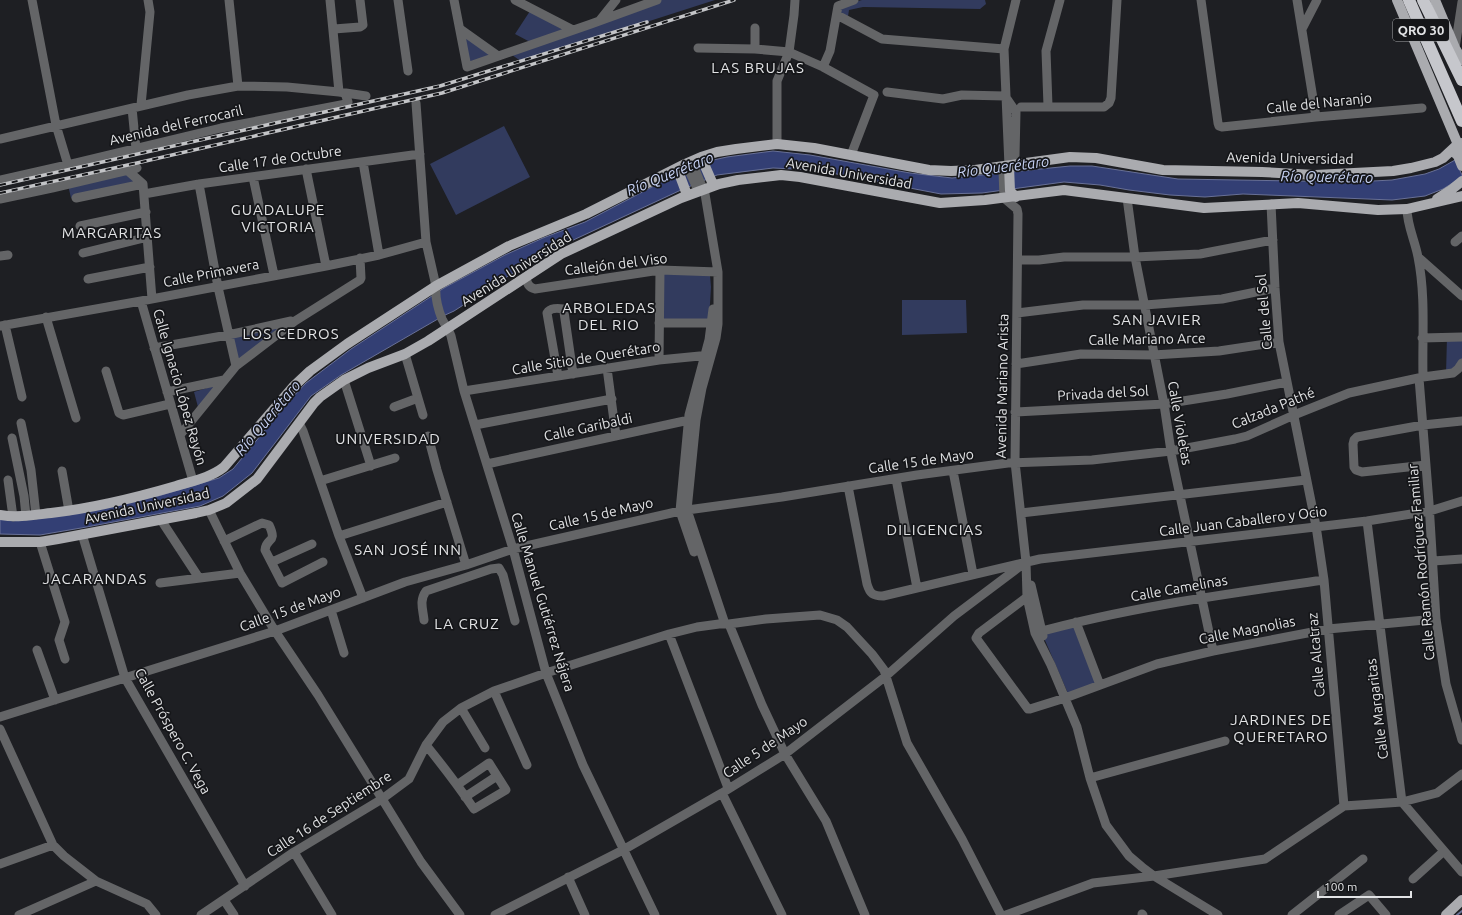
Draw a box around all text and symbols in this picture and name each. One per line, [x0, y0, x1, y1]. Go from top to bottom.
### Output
road number: QRO 30 [1393, 19, 1449, 41]
district label: LAS BRUJAS [711, 59, 805, 76]
street label: Calle del Naranjo [1265, 89, 1373, 117]
street label: Avenida del Ferrocaril [108, 102, 244, 148]
street label: Calle 17 de Octubre [217, 142, 343, 176]
water label: Río Querétaro [624, 148, 716, 200]
street label: Avenida Universidad [1226, 149, 1354, 167]
water label: Río Querétaro [956, 152, 1050, 182]
street label: Avenida Universidad [785, 154, 913, 192]
water label: Río Querétaro [1281, 167, 1373, 187]
district label: GUADALUPE VICTORIA [231, 201, 325, 235]
district label: MARGARITAS [62, 224, 162, 241]
street label: Avenida Universidad [458, 228, 574, 310]
street label: Callejón del Viso [564, 250, 668, 278]
street label: Calle Primavera [162, 256, 260, 290]
street label: Calle del Sol [1253, 273, 1275, 351]
district label: ARBOLEDAS DEL RIO [562, 299, 656, 333]
street label: Calle Ignacio López Rayón [150, 307, 210, 467]
district label: SAN JAVIER [1112, 311, 1202, 328]
street label: Avenida Mariano Arista [993, 314, 1011, 458]
district label: LOS CEDROS [242, 325, 340, 342]
street label: Calle Mariano Arce [1088, 330, 1206, 348]
street label: Calle Sitio de Querétaro [511, 338, 661, 378]
water label: Río Querétaro [231, 377, 305, 459]
street label: Calle Violetas [1165, 380, 1195, 466]
street label: Privada del Sol [1057, 383, 1150, 403]
street label: Calzada Pathé [1229, 384, 1317, 432]
street label: Calle Garibaldi [542, 410, 634, 444]
district label: UNIVERSIDAD [335, 430, 441, 447]
street label: Calle 15 de Mayo [867, 446, 975, 476]
street label: Calle Ramón Rodríguez Familiar [1404, 462, 1438, 661]
street label: Avenida Universidad [83, 485, 211, 527]
street label: Calle 15 de Mayo [547, 494, 655, 534]
street label: Calle Juan Caballero y Ocio [1158, 503, 1328, 539]
street label: Calle Manuel Gutiérrez Nájera [508, 510, 578, 694]
district label: DILIGENCIAS [887, 521, 983, 538]
district label: SAN JOSÉ INN [354, 541, 462, 558]
district label: JACARANDAS [43, 570, 147, 587]
street label: Calle Camelinas [1129, 572, 1229, 604]
street label: Calle 15 de Mayo [237, 583, 343, 635]
street label: Calle Alcatraz [1304, 612, 1328, 698]
street label: Calle Magnolias [1197, 613, 1297, 647]
district label: LA CRUZ [434, 615, 500, 632]
street label: Calle Margaritas [1363, 658, 1391, 760]
street label: Calle Próspero C. Vega [132, 665, 214, 797]
district label: JARDINES DE QUERETARO [1230, 711, 1332, 745]
street label: Calle 5 de Mayo [720, 713, 810, 781]
street label: Calle 16 de Septiembre [264, 768, 394, 860]
scale bar [1318, 873, 1411, 899]
text: 100 m [1324, 880, 1357, 893]

